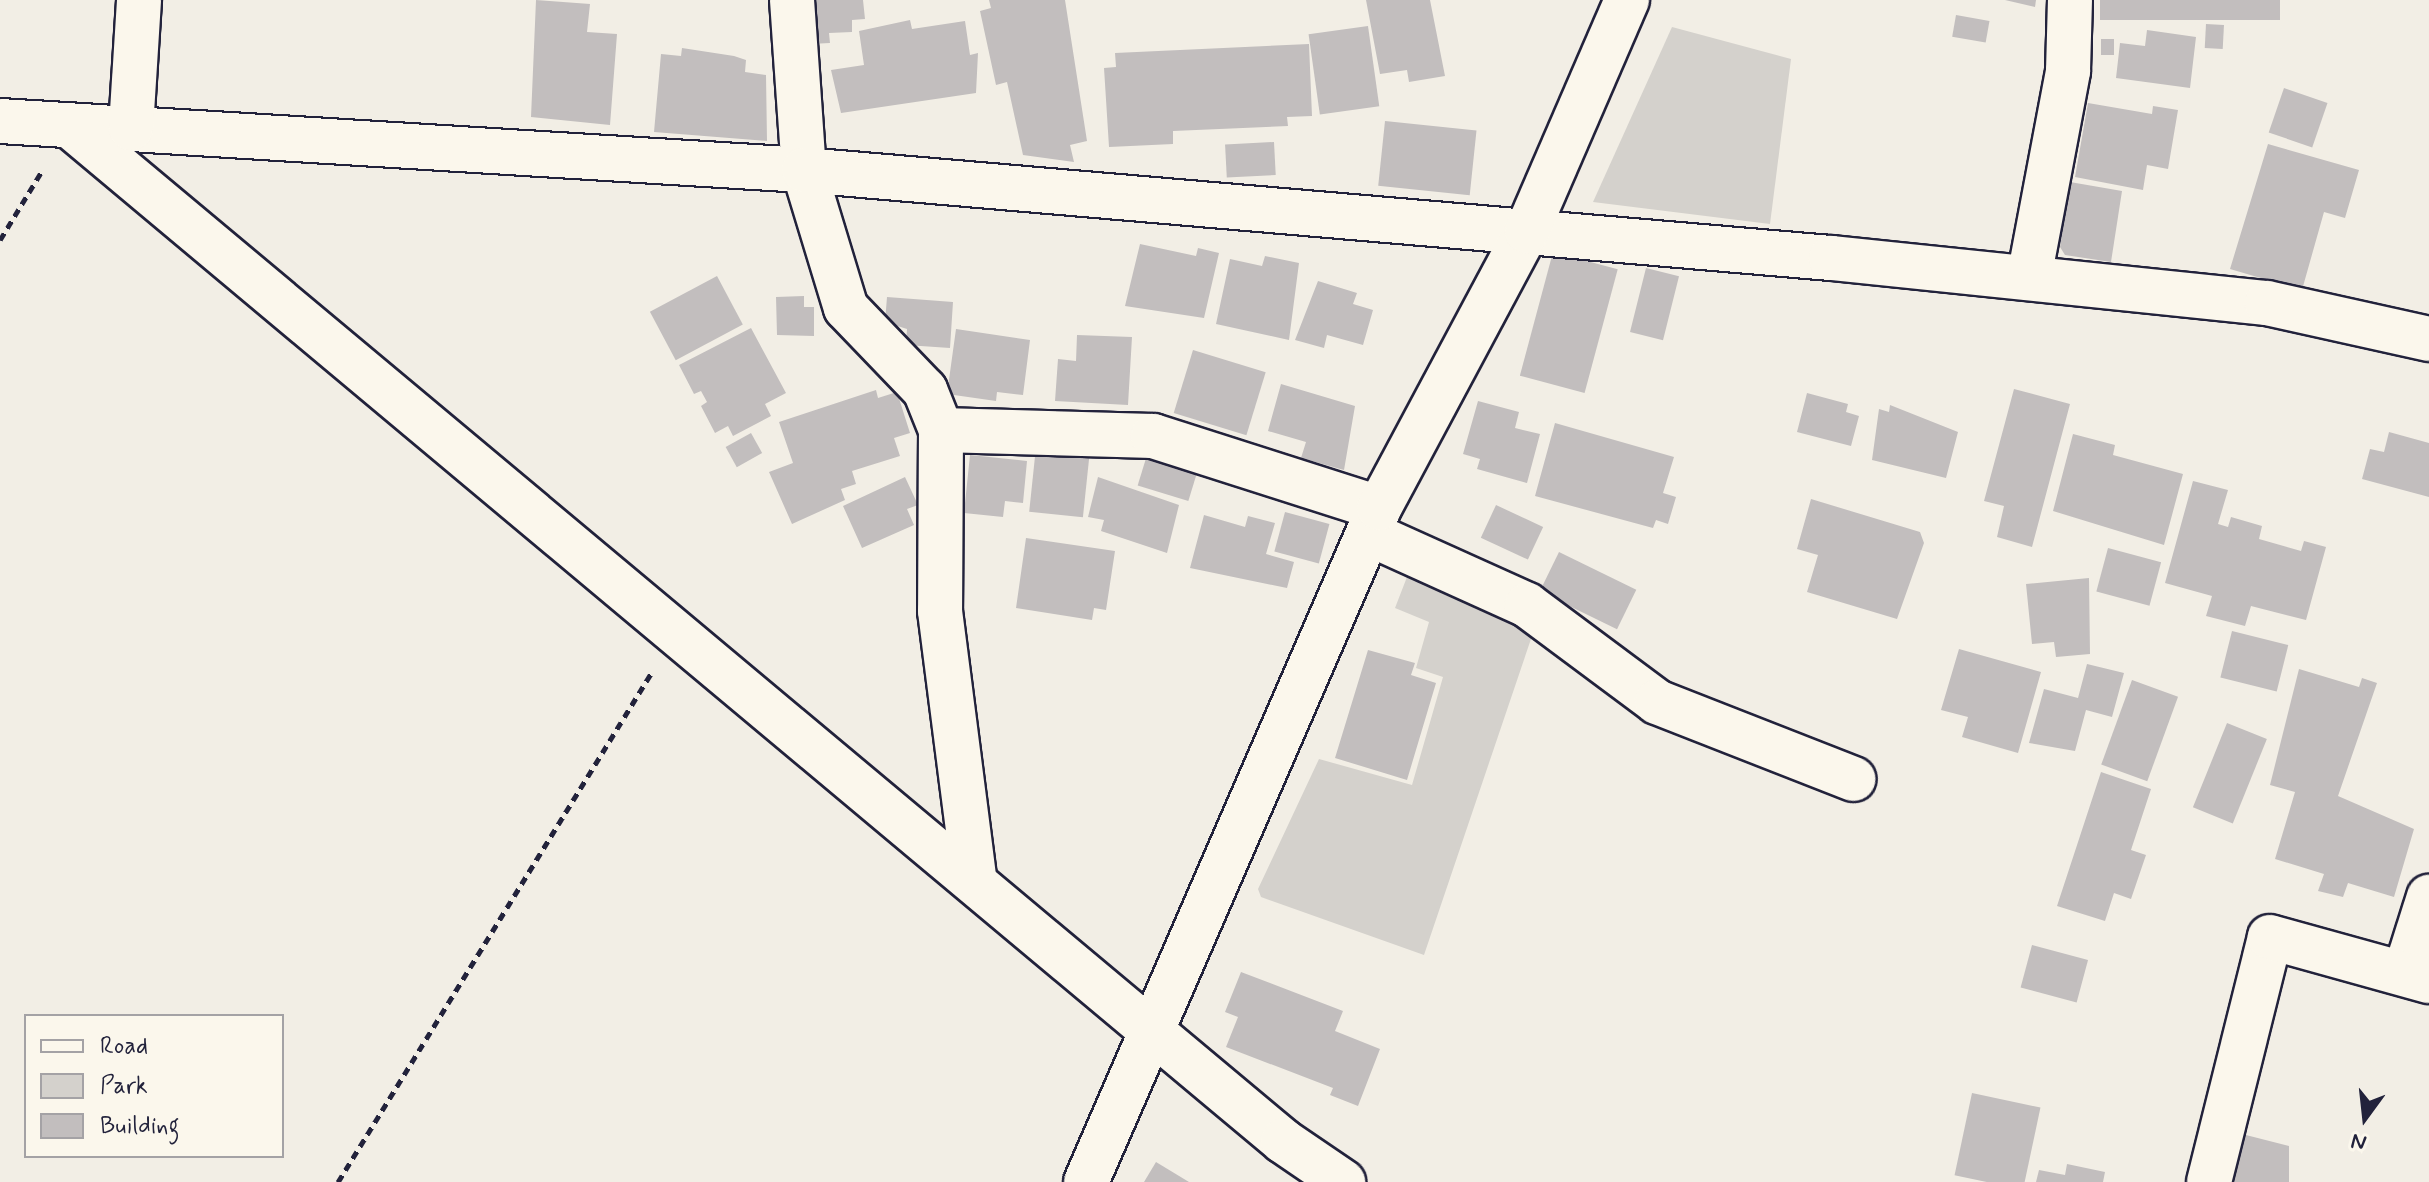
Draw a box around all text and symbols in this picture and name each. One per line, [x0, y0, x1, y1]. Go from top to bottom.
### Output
legend [24, 1014, 284, 1158]
text: Road [100, 1031, 148, 1062]
text: Park [100, 1071, 148, 1102]
north arrow [2325, 1078, 2405, 1158]
text: Building [100, 1111, 180, 1142]
text: N [2348, 1126, 2369, 1157]

